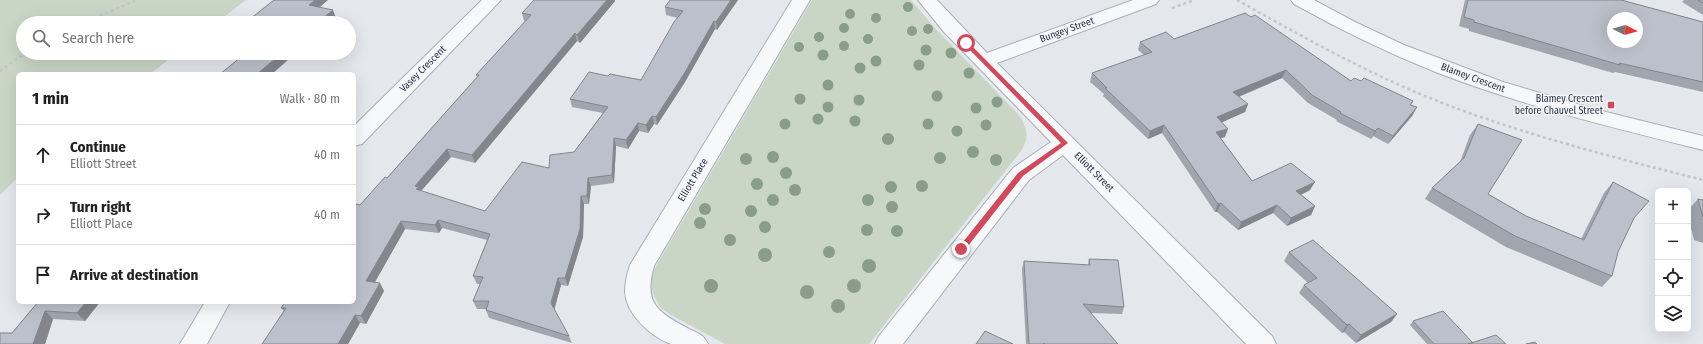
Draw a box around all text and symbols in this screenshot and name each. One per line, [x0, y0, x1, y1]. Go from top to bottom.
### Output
north arrow [1607, 12, 1643, 48]
street label: Bungey Street [1038, 14, 1096, 45]
search box [16, 16, 356, 60]
icon: search [30, 27, 52, 49]
text: Search here [62, 29, 134, 47]
route start [957, 34, 975, 52]
street label: Vasey Crescent [397, 43, 449, 95]
street label: Blamey Crescent [1439, 61, 1507, 95]
text: 1 min [32, 88, 69, 109]
text: Walk · 80 m [280, 91, 340, 106]
place label: Blamey Crescent before Chauvel Street [1515, 93, 1604, 117]
marker: Blamey Crescent before Chauvel Street [1606, 100, 1616, 110]
text: Continue [70, 138, 126, 156]
icon: ahead [32, 144, 54, 166]
text: 40 m [314, 147, 340, 162]
street label: Elliott Street [1072, 150, 1117, 195]
text: Elliott Street [70, 156, 137, 171]
street label: Elliott Place [675, 156, 711, 204]
map controls [1655, 188, 1691, 332]
button: + [1655, 188, 1691, 224]
text: Turn right [70, 198, 131, 216]
icon: right [32, 204, 54, 226]
text: 40 m [314, 207, 340, 222]
text: Elliott Place [70, 216, 133, 231]
button: − [1655, 224, 1691, 260]
route end [952, 240, 970, 258]
button: locate [1655, 260, 1691, 296]
icon: arrive [32, 264, 54, 286]
text: Arrive at destination [70, 266, 198, 284]
button: layers [1655, 296, 1691, 332]

